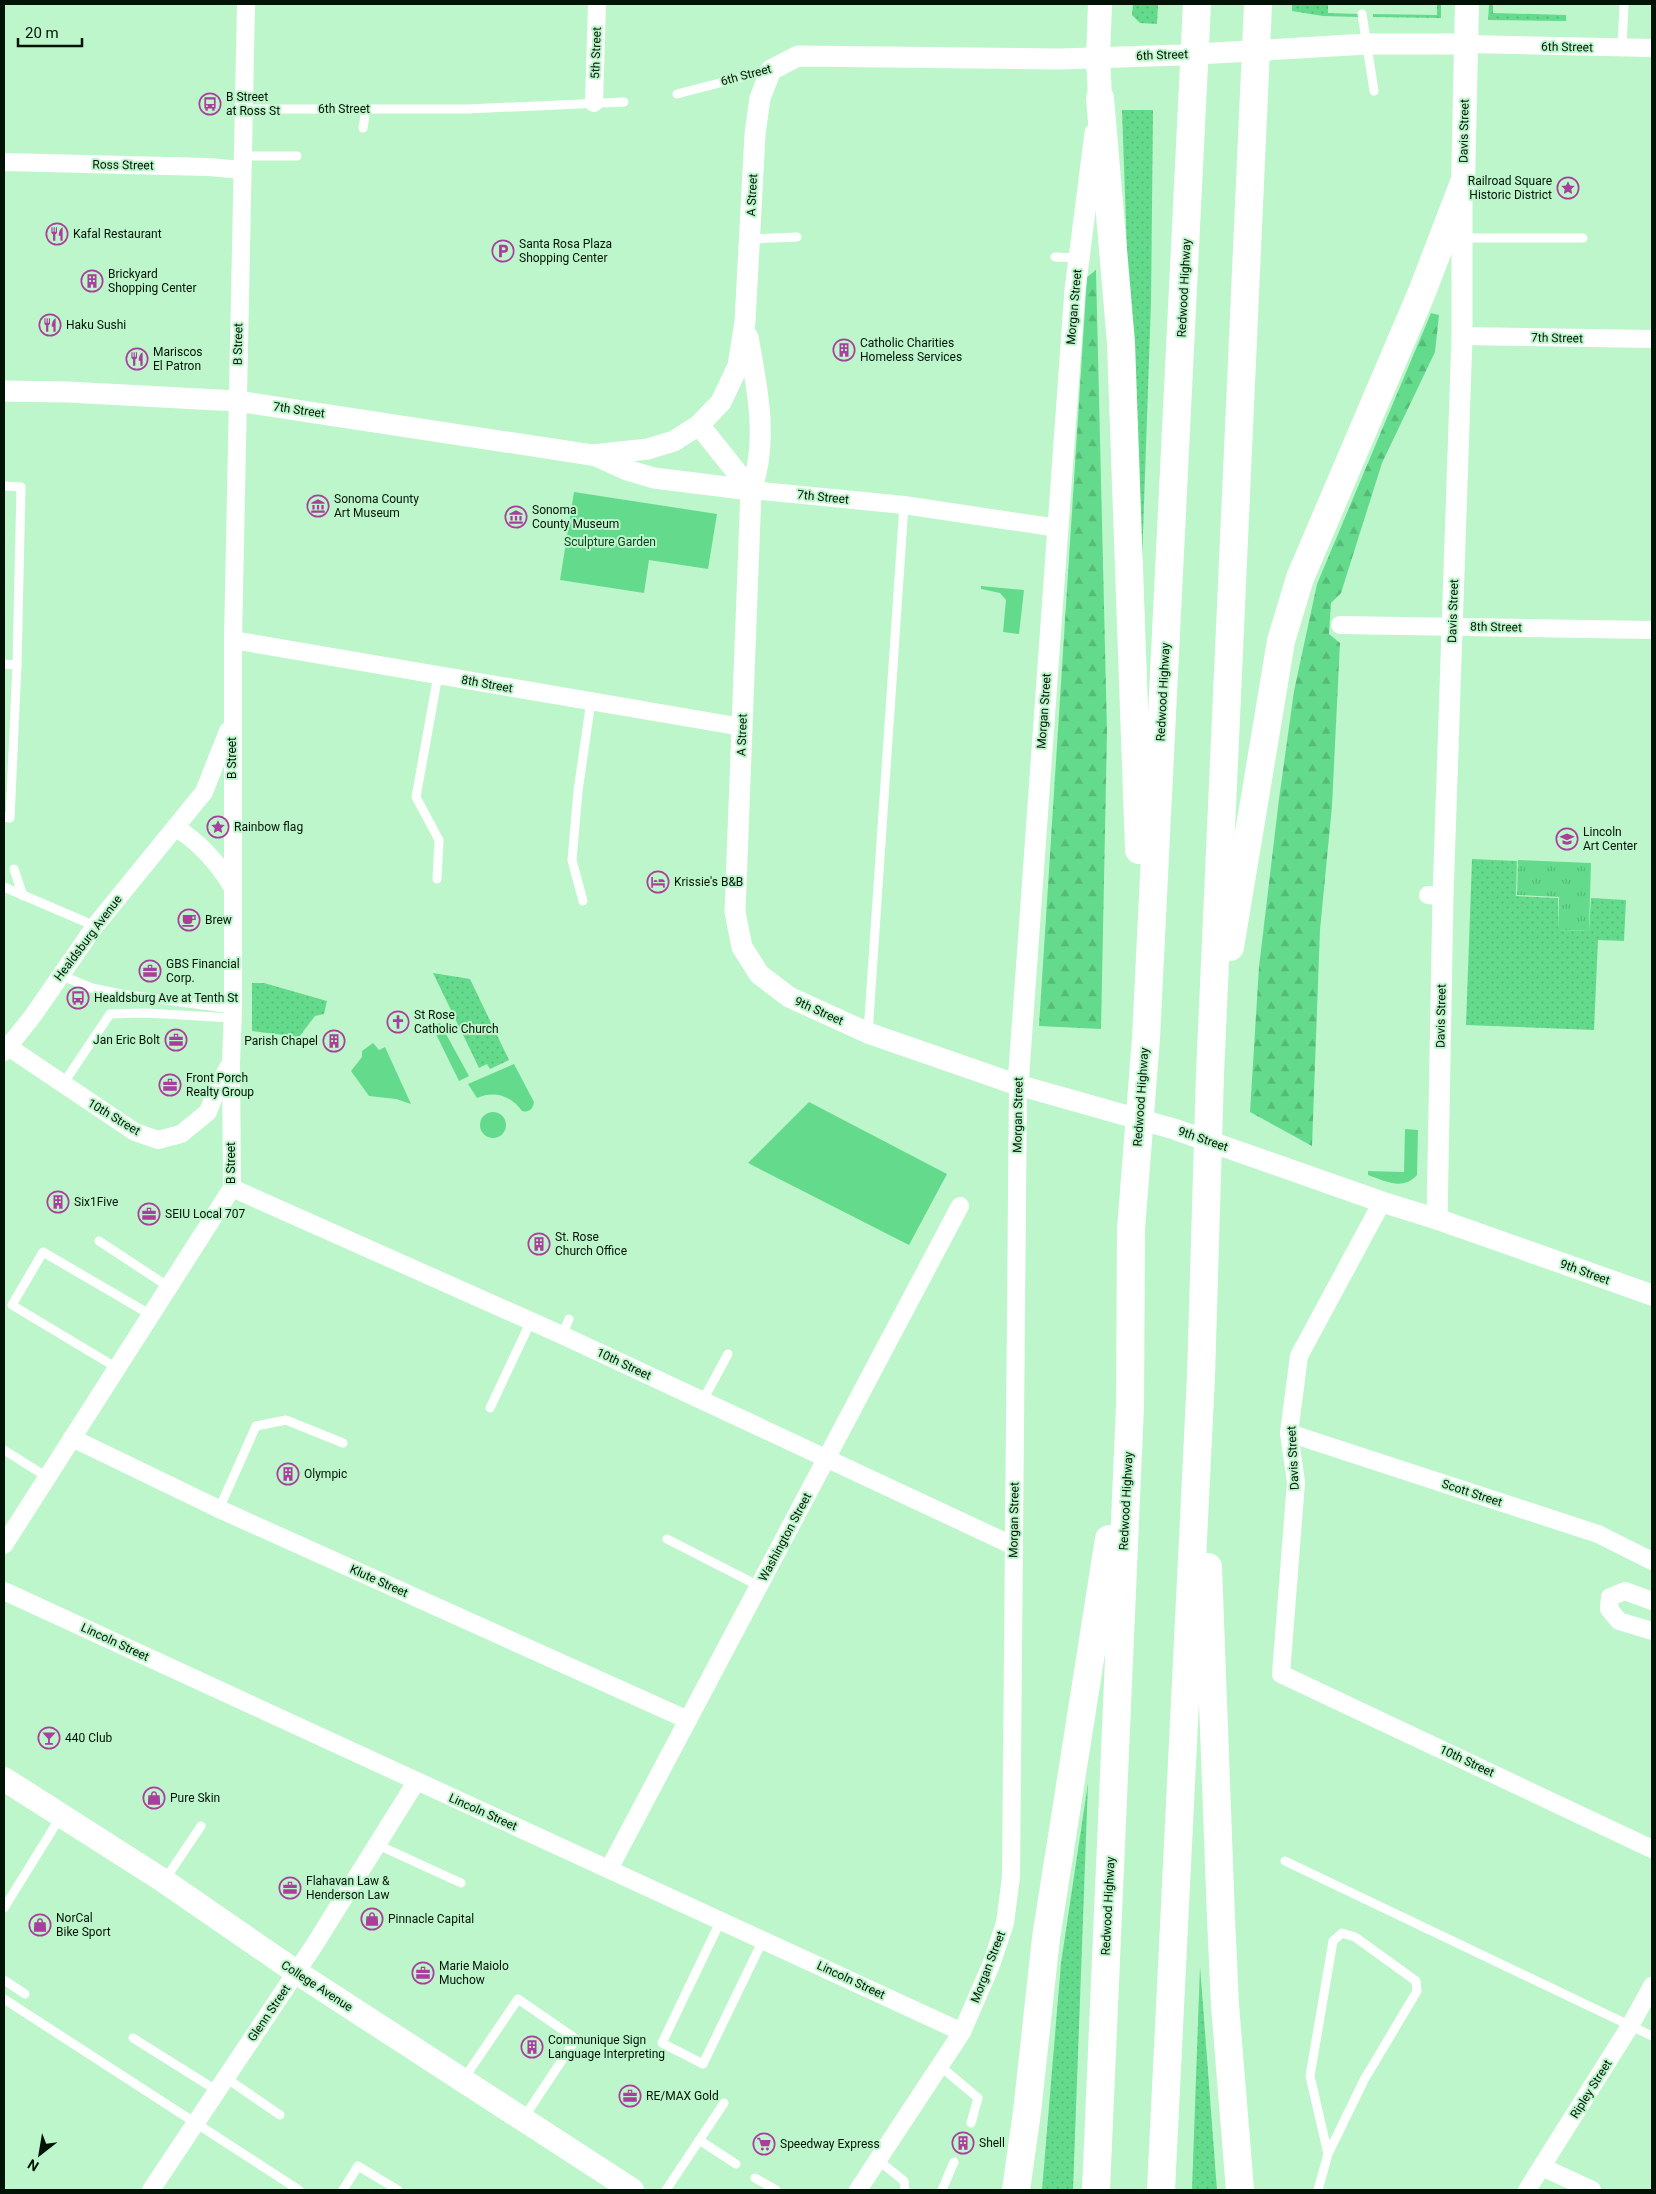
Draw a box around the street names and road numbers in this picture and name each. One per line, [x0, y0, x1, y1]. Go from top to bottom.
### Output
street label: 5th Street [588, 27, 604, 79]
street label: 6th Street [1541, 40, 1593, 54]
street label: 6th Street [1136, 47, 1188, 63]
street label: 6th Street [719, 62, 773, 88]
street label: Davis Street [1456, 99, 1472, 163]
street label: 6th Street [318, 102, 370, 116]
street label: Ross Street [92, 157, 154, 173]
street label: A Street [744, 173, 760, 217]
street label: Redwood Highway [1174, 238, 1194, 338]
street label: Morgan Street [1064, 269, 1084, 345]
street label: B Street [231, 323, 245, 365]
street label: 7th Street [1531, 331, 1583, 345]
street label: 7th Street [272, 399, 326, 421]
street label: 7th Street [796, 487, 850, 507]
street label: Davis Street [1445, 579, 1461, 643]
street label: 8th Street [1470, 620, 1522, 634]
street label: Redwood Highway [1153, 642, 1173, 742]
street label: 8th Street [460, 673, 514, 695]
street label: Morgan Street [1034, 673, 1054, 749]
street label: A Street [734, 713, 750, 756]
street label: B Street [225, 737, 239, 779]
street label: Healdsburg Avenue [51, 892, 125, 984]
street label: Davis Street [1433, 984, 1449, 1048]
street label: 9th Street [792, 994, 846, 1028]
street label: Redwood Highway [1131, 1047, 1151, 1147]
street label: Morgan Street [1010, 1077, 1026, 1153]
street label: 10th Street [85, 1096, 143, 1138]
street label: 9th Street [1176, 1124, 1230, 1154]
street label: B Street [224, 1142, 238, 1184]
street label: 9th Street [1558, 1257, 1612, 1287]
street label: 10th Street [594, 1345, 654, 1383]
street label: Davis Street [1284, 1426, 1302, 1490]
street label: Redwood Highway [1116, 1451, 1136, 1551]
street label: Scott Street [1440, 1477, 1504, 1509]
street label: Morgan Street [1006, 1482, 1022, 1558]
street label: Washington Street [756, 1490, 814, 1584]
street label: Klute Street [348, 1562, 410, 1600]
street label: Lincoln Street [79, 1620, 151, 1664]
street label: 10th Street [1437, 1742, 1497, 1780]
street label: Lincoln Street [447, 1791, 519, 1833]
street label: Redwood Highway [1098, 1856, 1118, 1956]
street label: Morgan Street [968, 1929, 1008, 2005]
street label: College Avenue [279, 1958, 355, 2014]
street label: Lincoln Street [815, 1958, 887, 2002]
street label: Glenn Street [245, 1982, 293, 2044]
street label: Ripley Street [1567, 2057, 1615, 2121]

